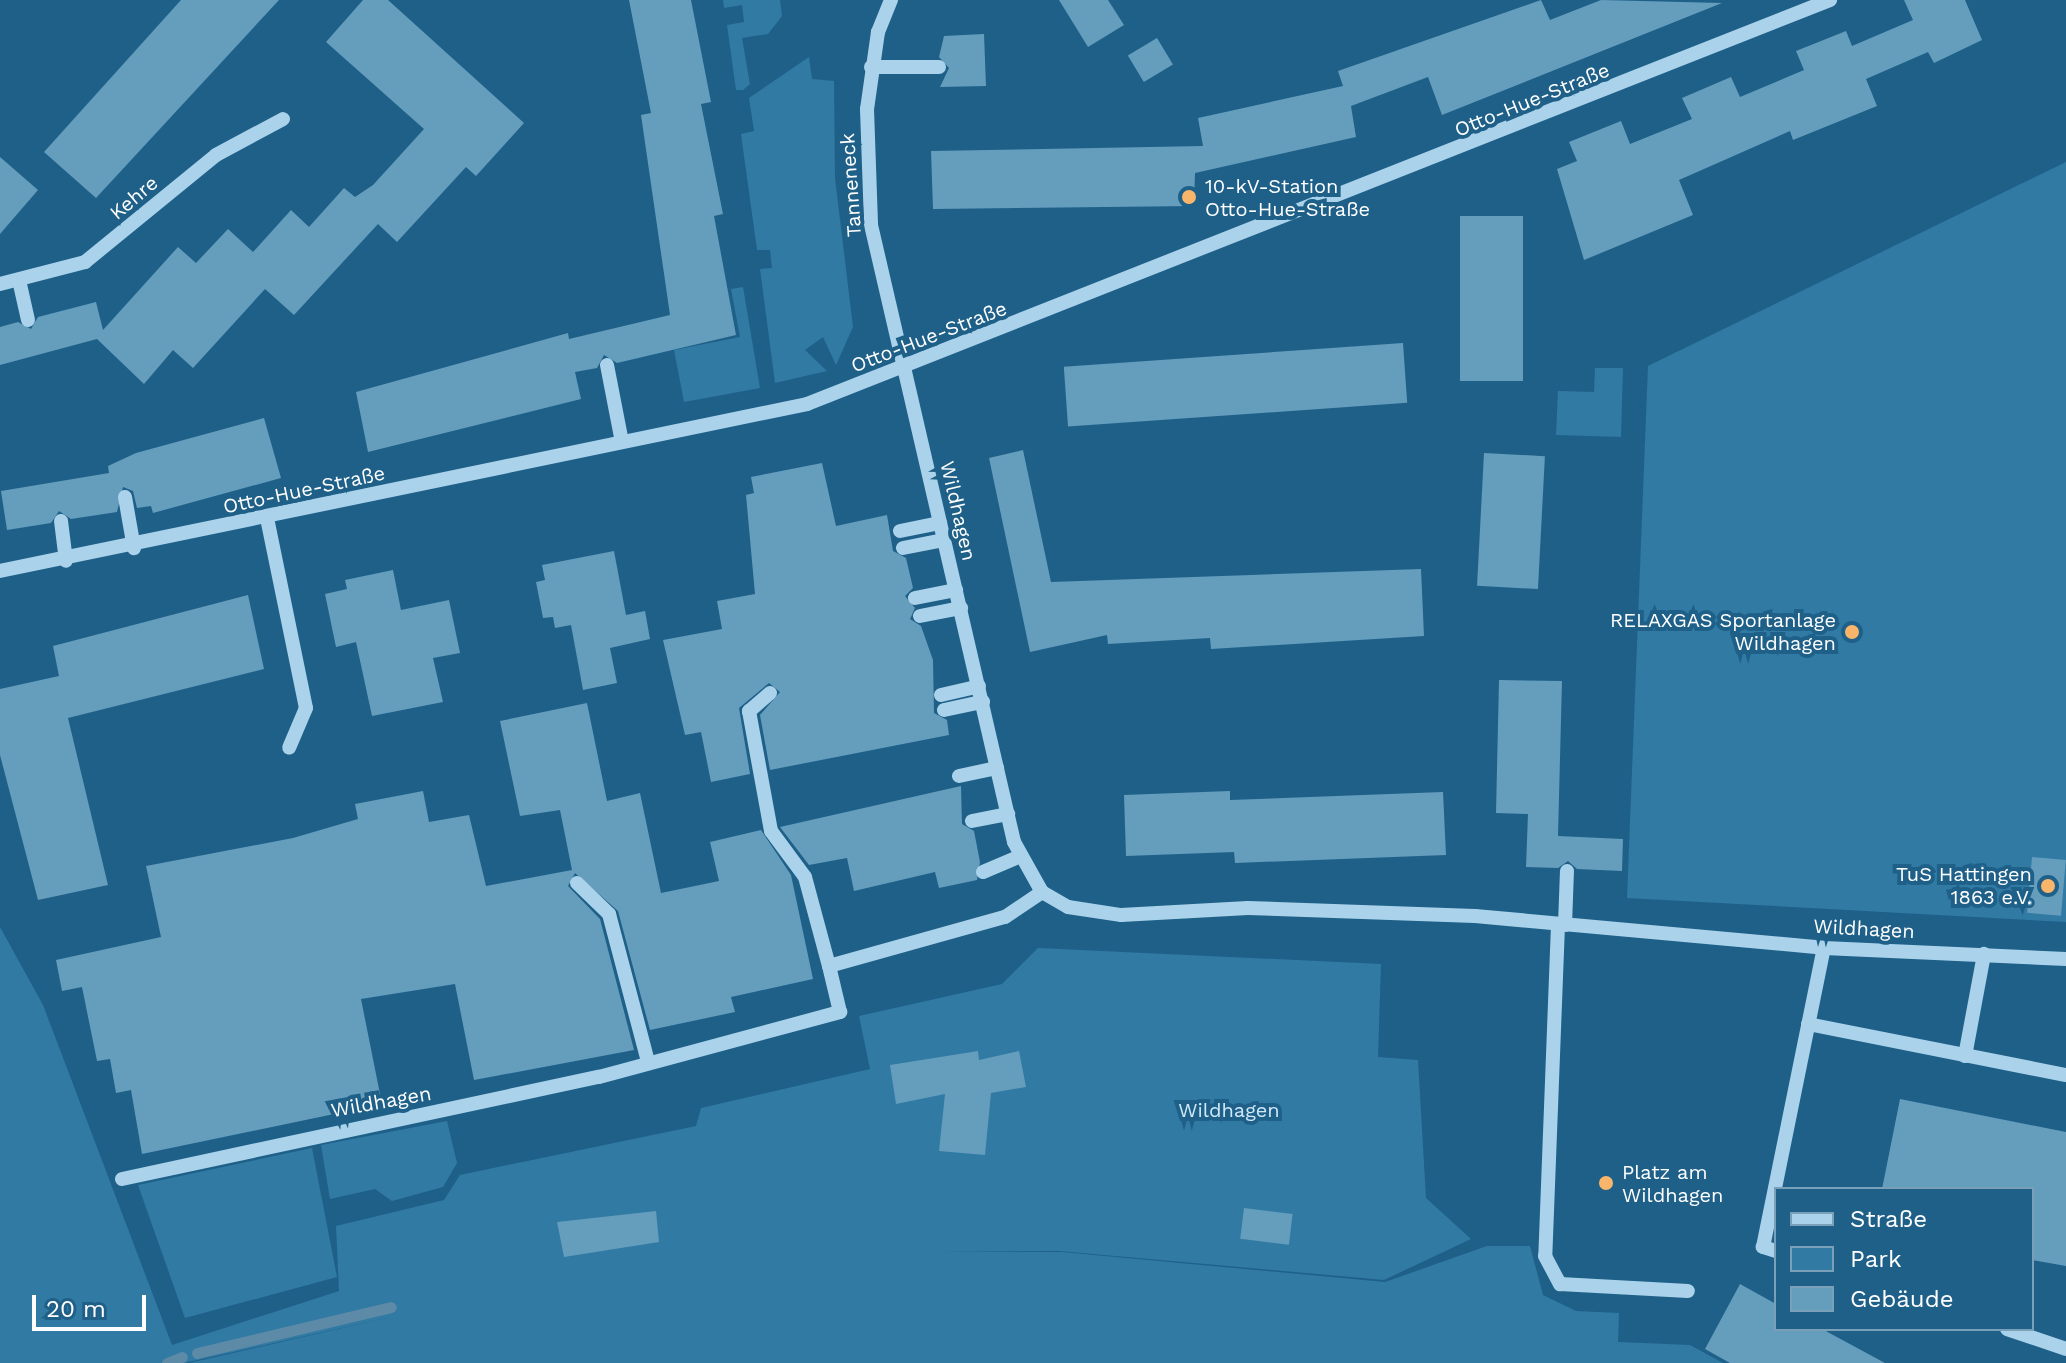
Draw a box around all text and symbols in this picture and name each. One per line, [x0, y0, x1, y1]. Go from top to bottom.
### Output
street label: Otto-Hue-Straße [1451, 58, 1613, 142]
street label: Tanneneck [835, 132, 867, 238]
street label: Kehre [105, 171, 163, 225]
place label: 10-kV-Station Otto-Hue-Straße [1205, 174, 1370, 221]
marker: 10-kV-Station Otto-Hue-Straße [1180, 188, 1198, 206]
street label: Otto-Hue-Straße [848, 296, 1010, 378]
street label: Wildhagen [935, 459, 981, 563]
street label: Otto-Hue-Straße [221, 461, 387, 519]
place label: RELAXGAS Sportanlage Wildhagen [1610, 608, 1836, 655]
marker: RELAXGAS Sportanlage Wildhagen [1843, 623, 1861, 641]
place label: TuS Hattingen 1863 e.V. [1896, 862, 2032, 909]
marker: TuS Hattingen 1863 e.V. [2039, 877, 2057, 895]
street label: Wildhagen [1813, 914, 1915, 944]
street label: Wildhagen [329, 1081, 433, 1123]
park label: Wildhagen [1178, 1098, 1280, 1122]
place label: Platz am Wildhagen [1622, 1160, 1723, 1207]
marker: Platz am Wildhagen [1597, 1174, 1615, 1192]
legend [1774, 1187, 2034, 1331]
text: Straße [1850, 1205, 1927, 1233]
text: Park [1850, 1245, 1902, 1273]
scale bar [36, 1279, 150, 1329]
text: Gebäude [1850, 1285, 1954, 1313]
text: 20 m [46, 1295, 106, 1323]

